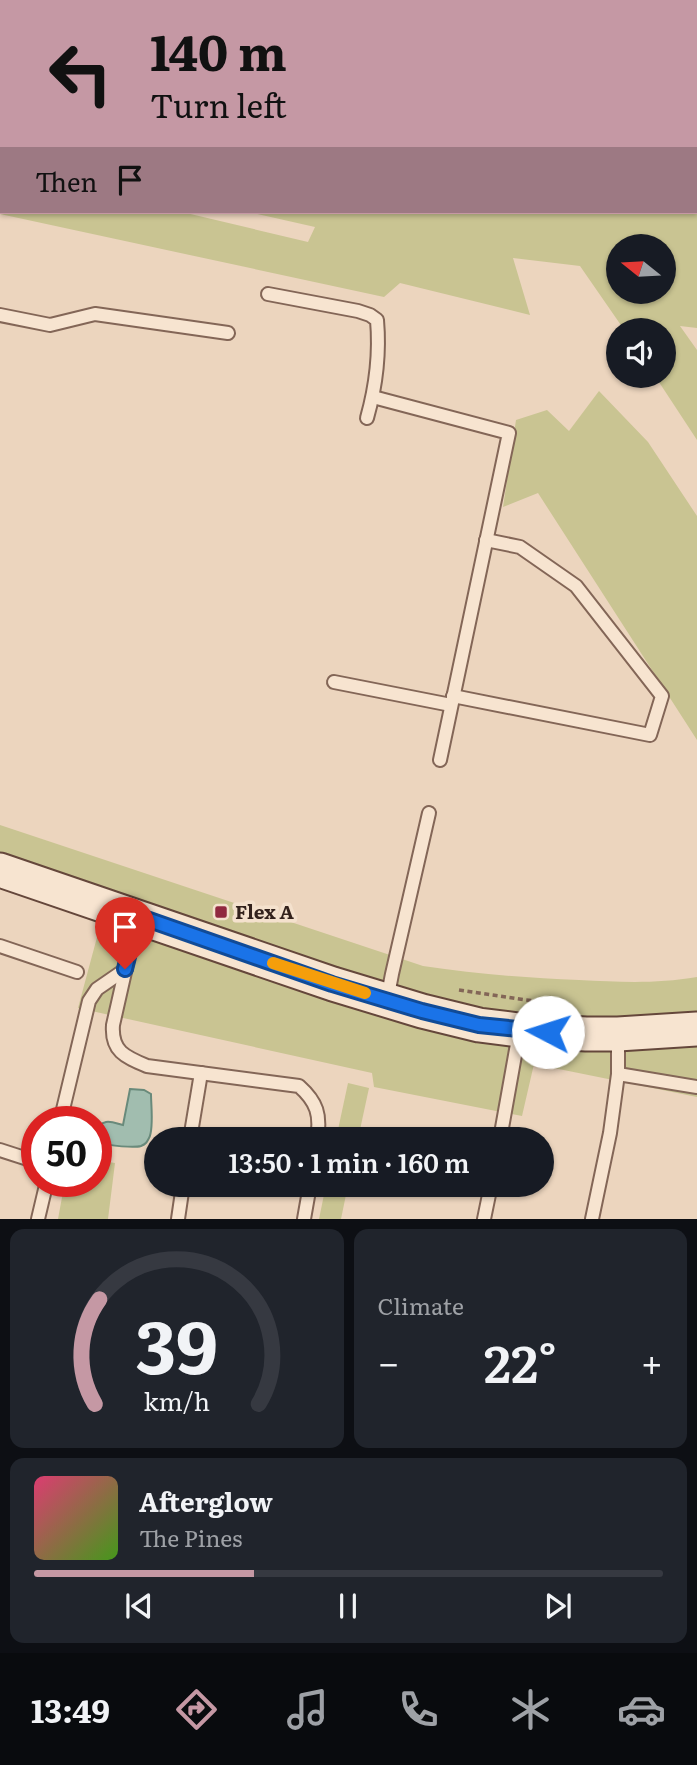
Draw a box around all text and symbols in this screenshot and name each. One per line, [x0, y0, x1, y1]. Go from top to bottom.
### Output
text: 140 m [150, 13, 287, 86]
icon: left [35, 28, 126, 119]
text: Turn left [150, 80, 287, 128]
text: Then [35, 161, 97, 200]
icon: arrive [111, 161, 149, 199]
north arrow [606, 234, 676, 304]
map controls [606, 234, 676, 388]
button: sound [606, 318, 676, 388]
pin [95, 897, 155, 969]
place label: Flex A [235, 897, 295, 925]
marker: Flex A [213, 904, 229, 920]
icon: arrive [106, 908, 144, 946]
position arrow [511, 995, 585, 1069]
speed limit sign: 50 [21, 1106, 112, 1197]
text: 13:50 · 1 min · 160 m [228, 1142, 470, 1181]
text: Climate [378, 1288, 464, 1322]
text: 39 [136, 1289, 218, 1397]
text: 22° [484, 1322, 557, 1399]
text: − [378, 1332, 400, 1389]
text: + [641, 1332, 663, 1389]
text: km/h [143, 1382, 210, 1419]
text: Afterglow [139, 1481, 273, 1520]
text: The Pines [139, 1520, 242, 1554]
icon: previous [120, 1587, 158, 1625]
icon: pause [329, 1587, 367, 1625]
icon: next [539, 1587, 577, 1625]
text: 13:49 [31, 1685, 110, 1733]
icon: directions [172, 1685, 221, 1734]
icon: music [283, 1685, 332, 1734]
icon: phone [394, 1685, 443, 1734]
icon: climate [506, 1685, 555, 1734]
icon: car [617, 1685, 666, 1734]

